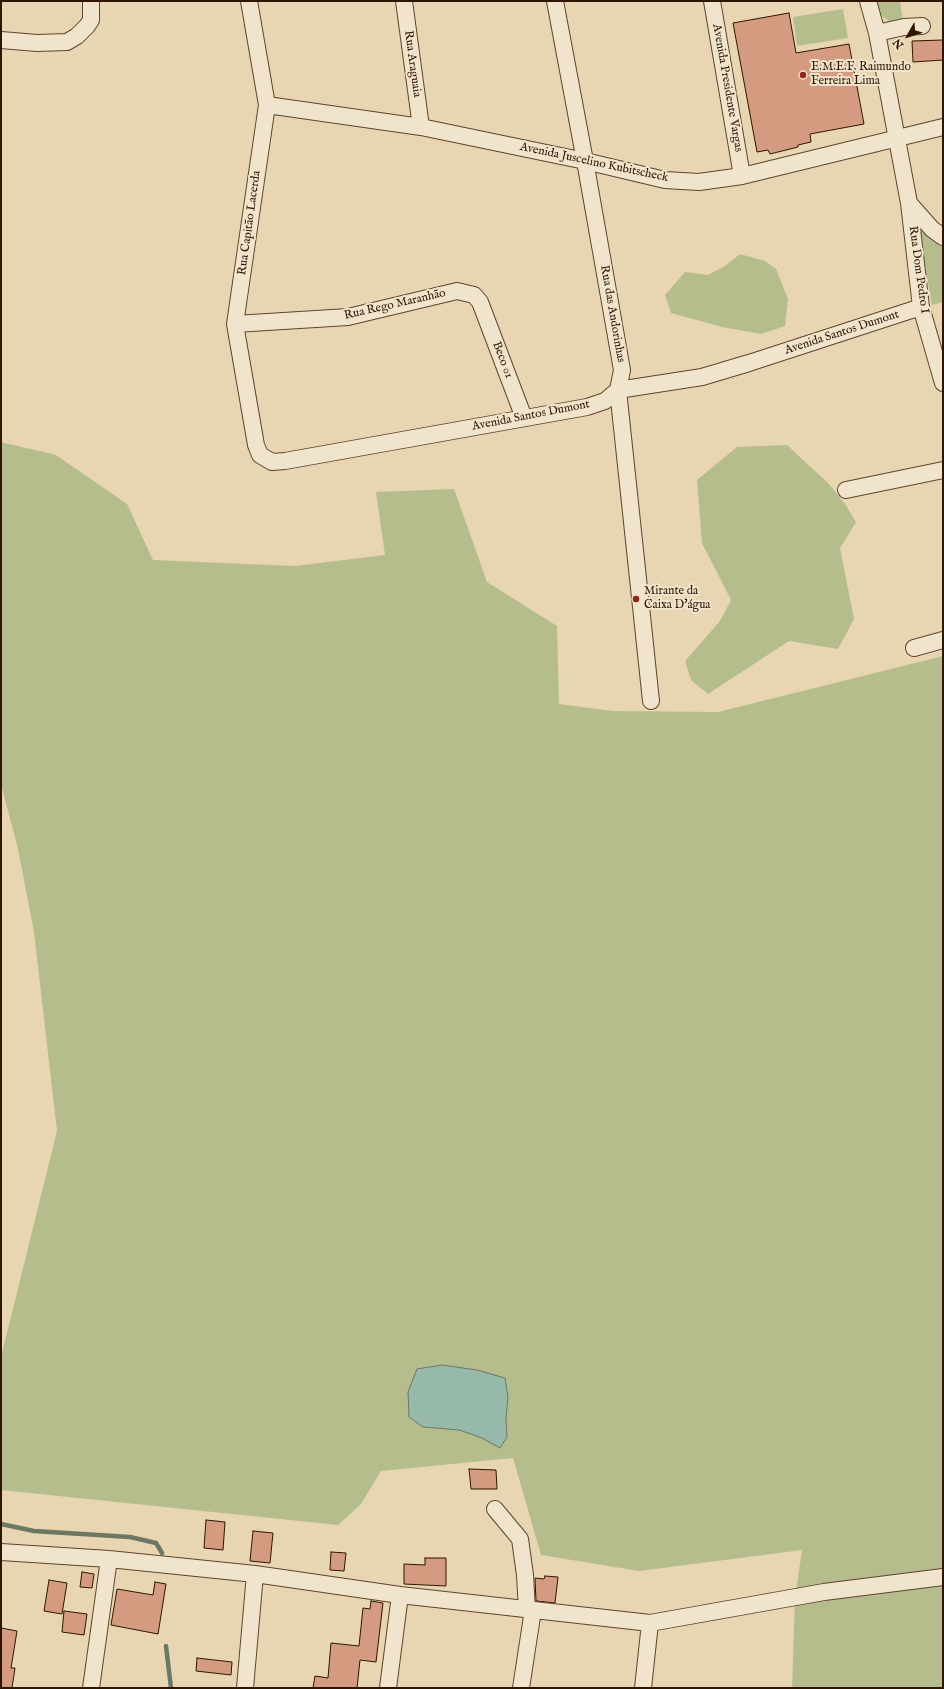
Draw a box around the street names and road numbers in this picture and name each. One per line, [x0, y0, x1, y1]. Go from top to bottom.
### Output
street label: Avenida Presidente Vargas [709, 23, 745, 153]
street label: Rua Araguaia [400, 30, 424, 98]
street label: Avenida Juscelino Kubitscheck [518, 140, 670, 186]
street label: Rua Capitão Lacerda [236, 170, 264, 276]
street label: Rua Dom Pedro I [905, 225, 931, 315]
street label: Rua das Andorinhas [596, 264, 628, 364]
street label: Rua Rego Maranhão [343, 286, 447, 324]
street label: Avenida Santos Dumont [783, 308, 901, 358]
street label: Beco 01 [488, 340, 516, 380]
street label: Avenida Santos Dumont [471, 398, 591, 434]

